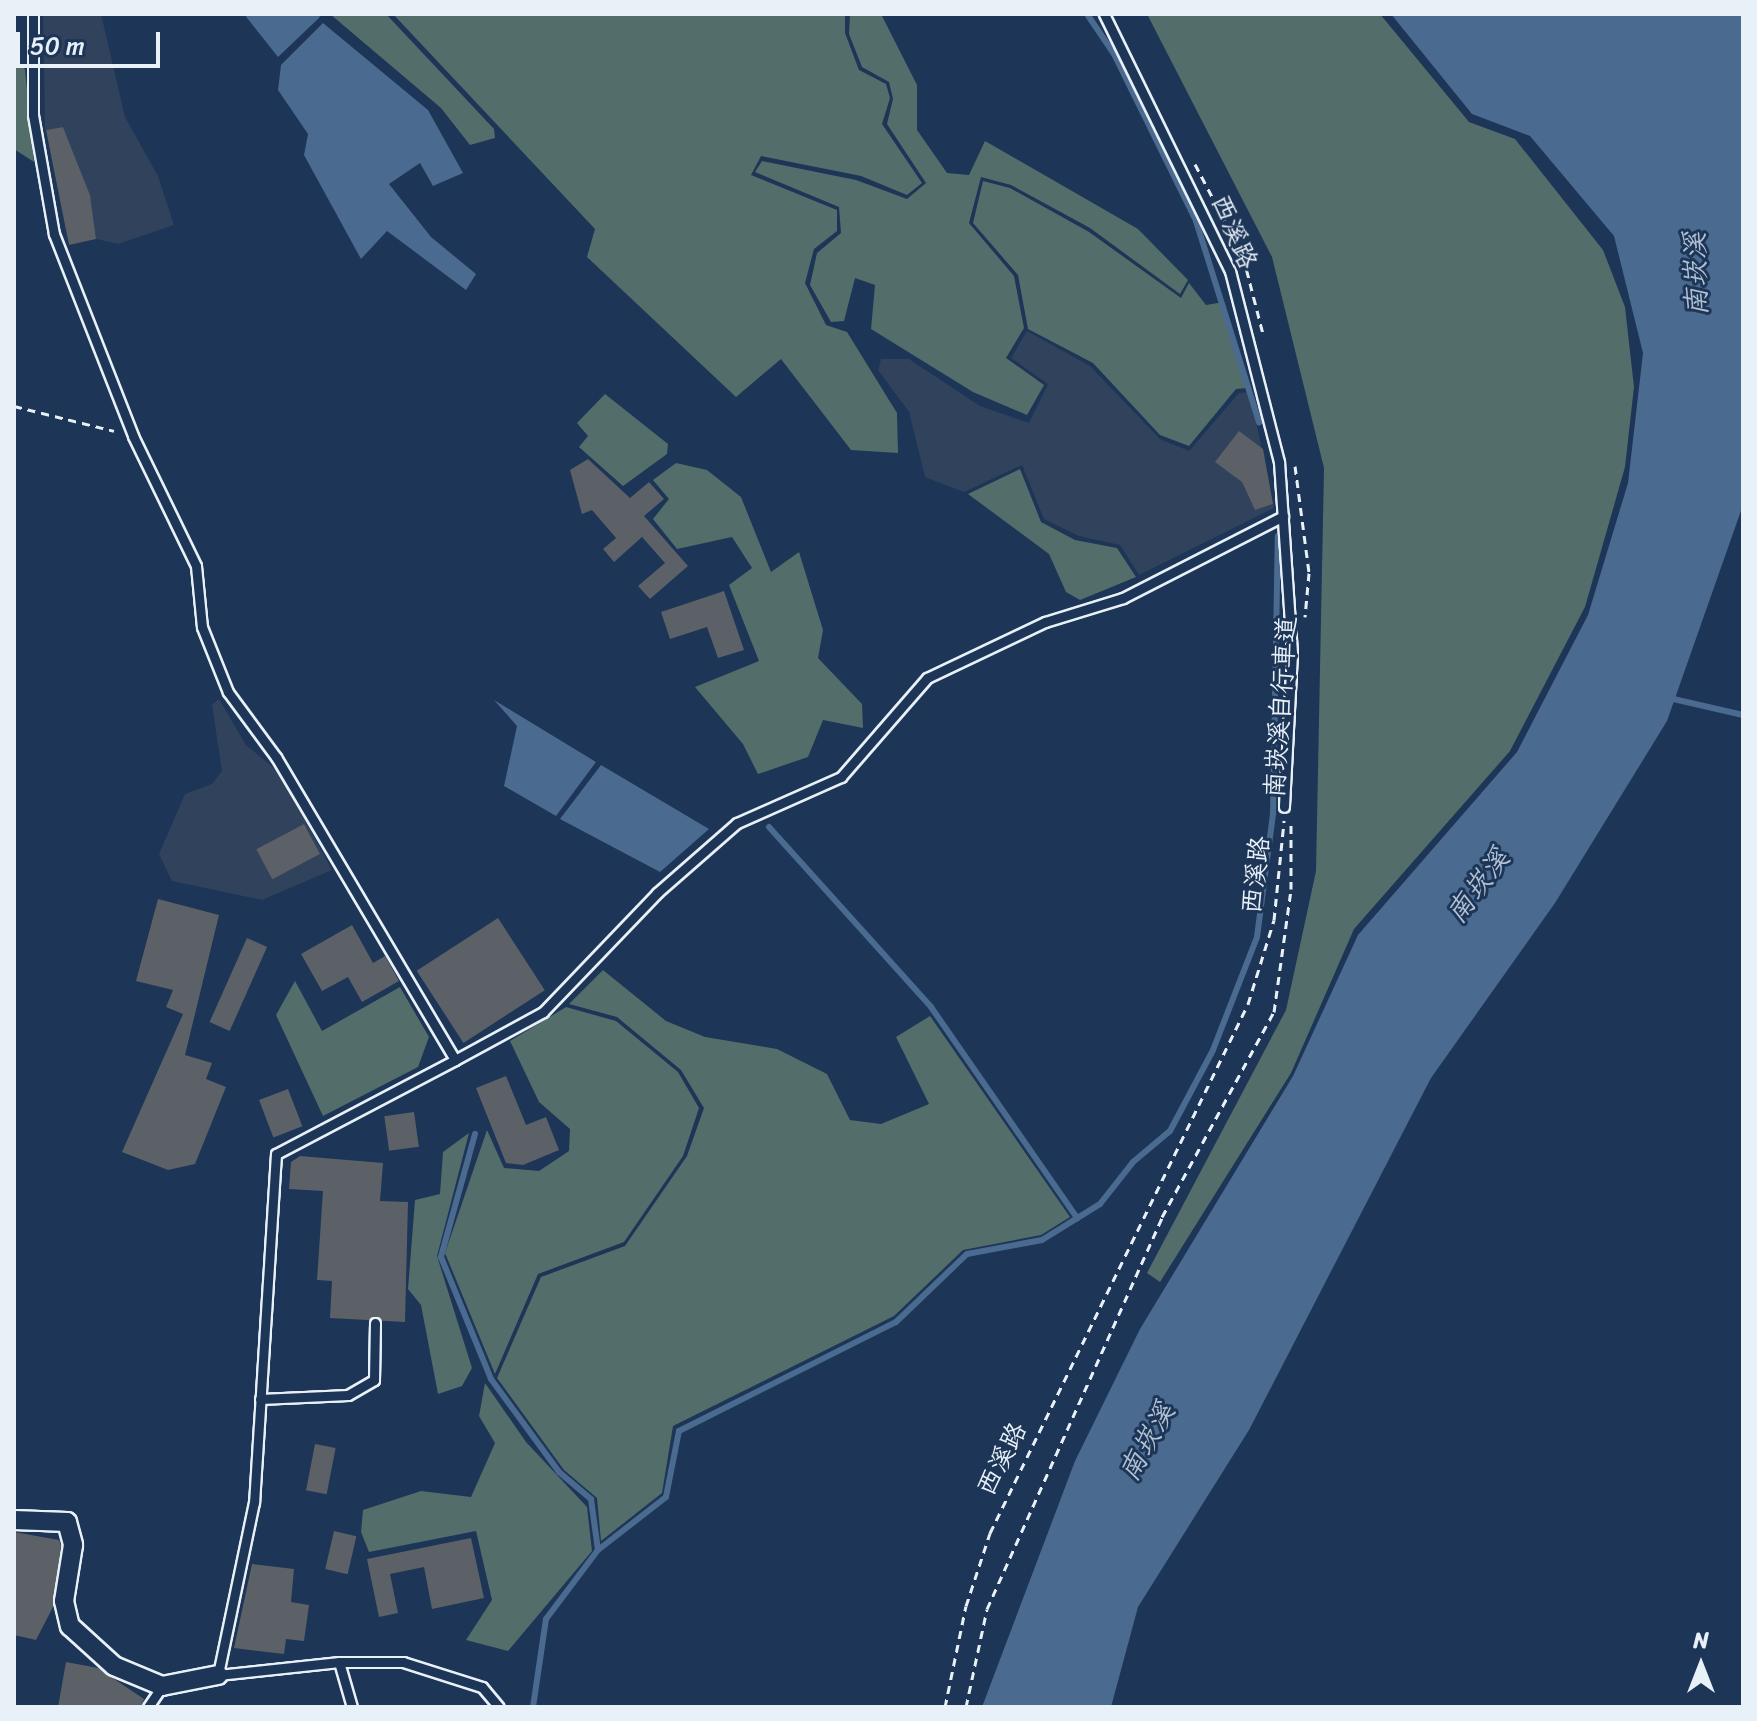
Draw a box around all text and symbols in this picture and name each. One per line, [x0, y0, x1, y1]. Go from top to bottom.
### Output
scale bar [20, 16, 164, 66]
text: 50 m [30, 25, 85, 67]
street label: 西溪路 [1204, 190, 1264, 274]
water label: 南崁溪 [1678, 231, 1714, 317]
street label: 南崁溪自行車道 [1259, 615, 1303, 799]
street label: 西溪路 [1236, 834, 1276, 916]
water label: 南崁溪 [1439, 842, 1517, 930]
water label: 南崁溪 [1112, 1397, 1182, 1487]
street label: 西溪路 [970, 1417, 1034, 1501]
text: N [1693, 1621, 1709, 1660]
north arrow [1661, 1625, 1741, 1705]

